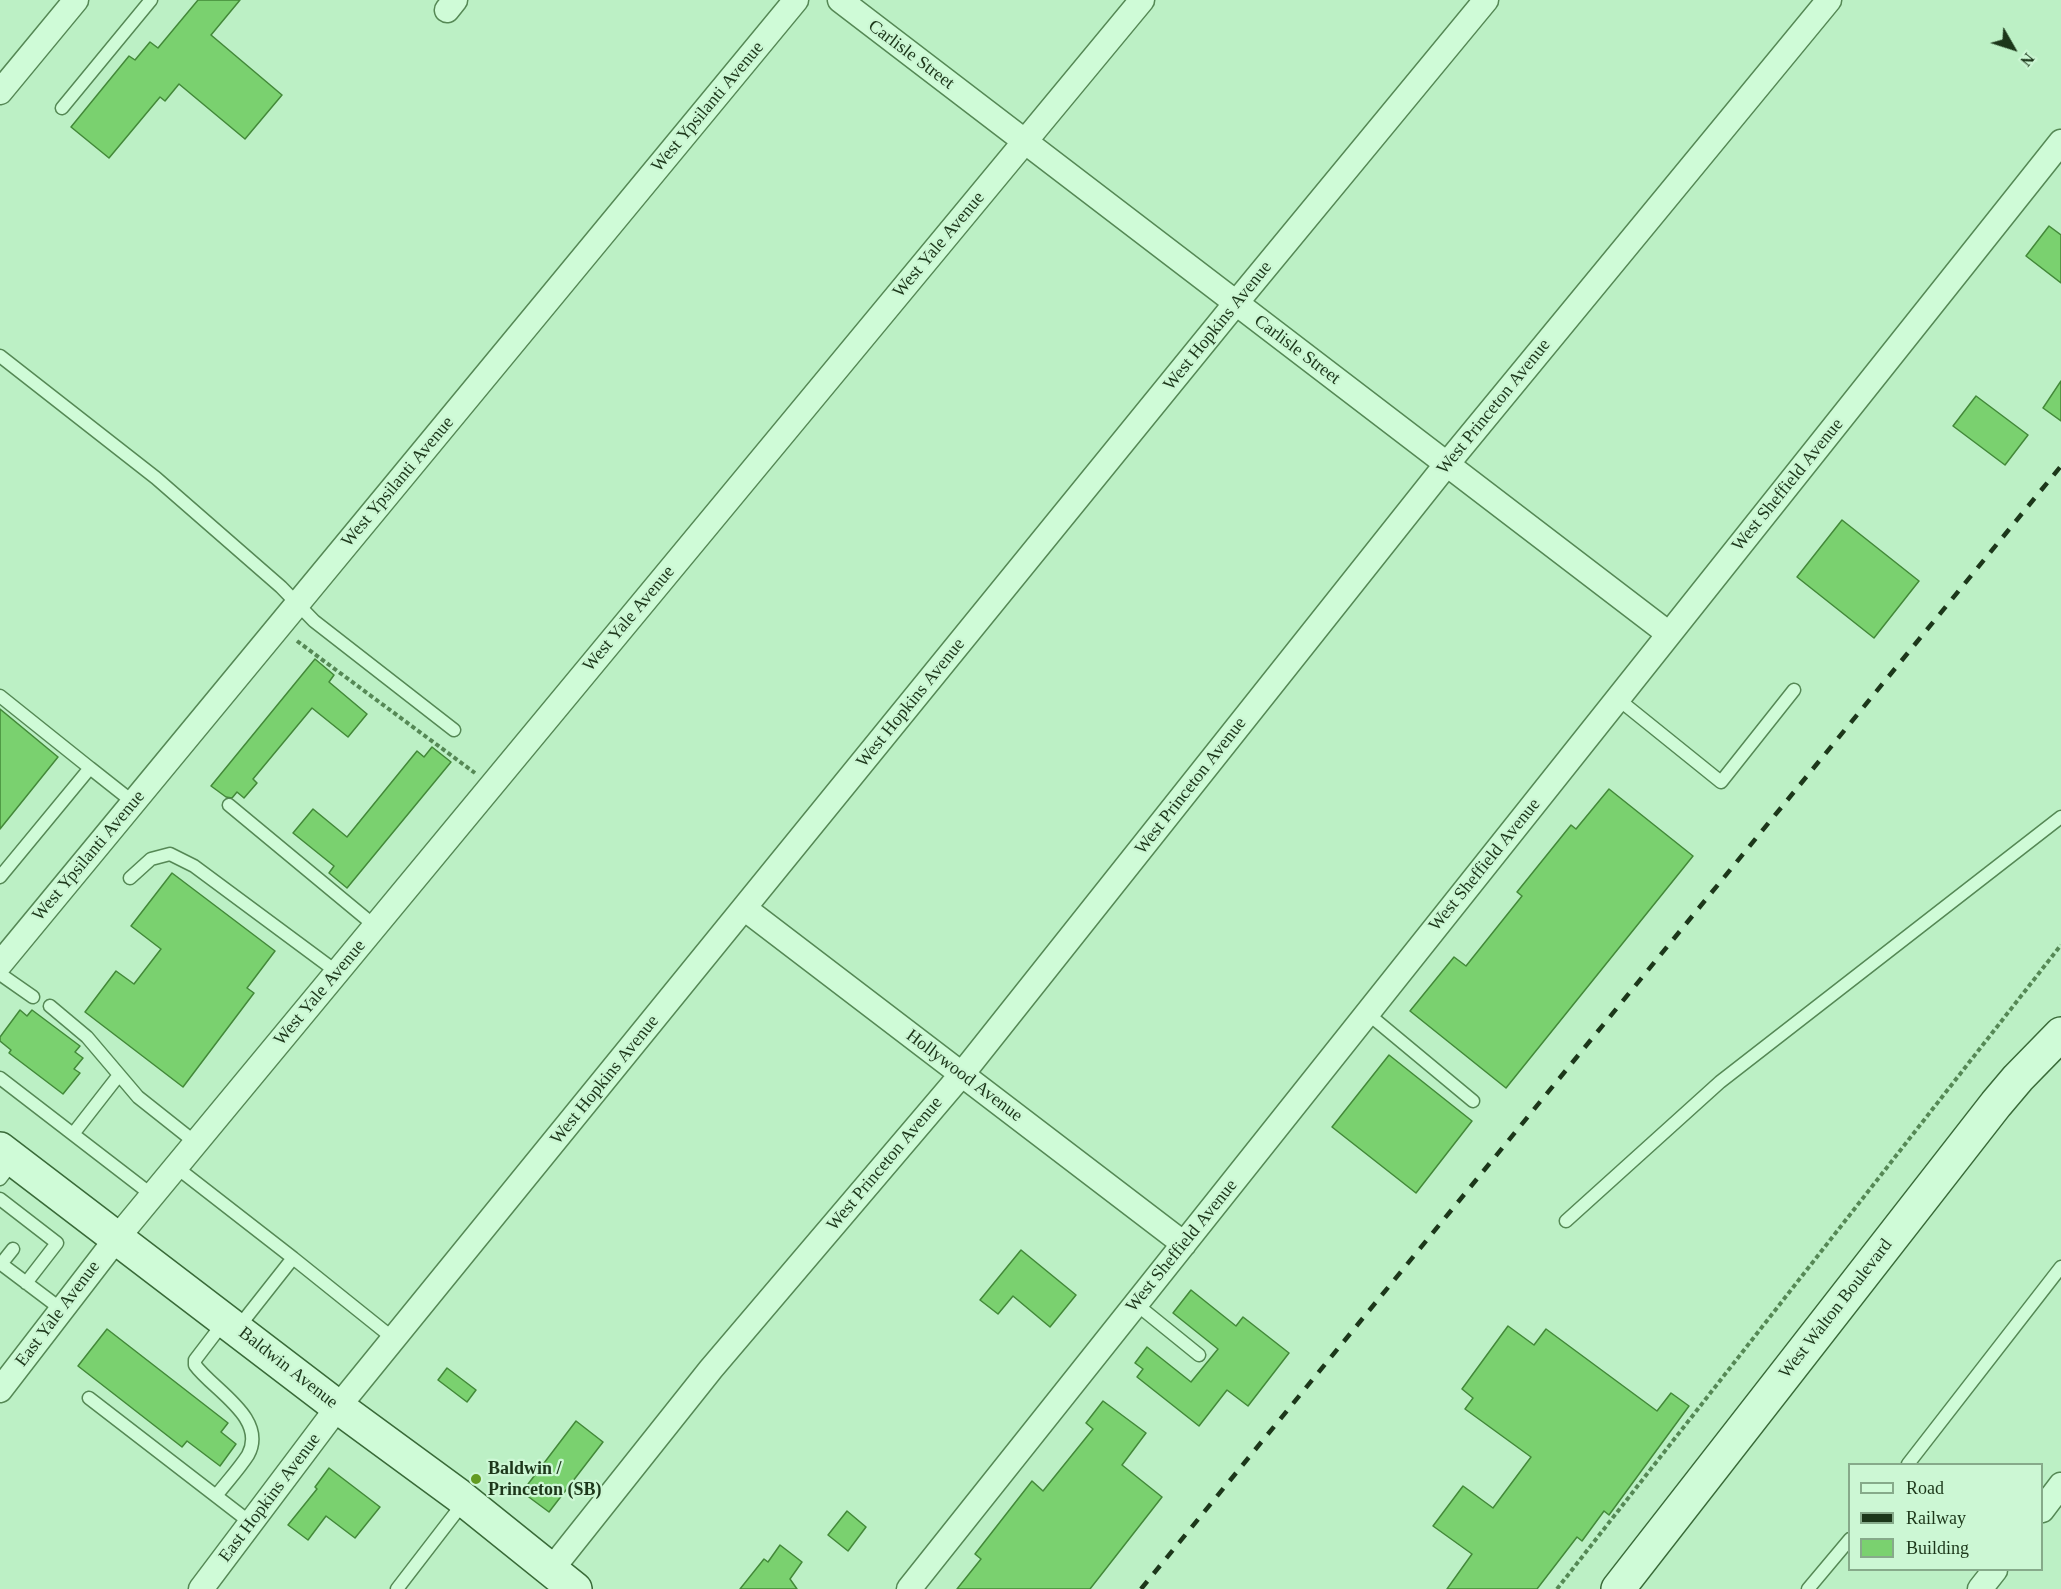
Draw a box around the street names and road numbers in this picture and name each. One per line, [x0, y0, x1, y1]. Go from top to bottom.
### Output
street label: Carlisle Street [864, 16, 958, 94]
street label: West Ypsilanti Avenue [647, 37, 769, 177]
street label: West Yale Avenue [889, 188, 989, 302]
street label: West Hopkins Avenue [1159, 257, 1277, 395]
street label: Carlisle Street [1250, 311, 1344, 389]
street label: West Princeton Avenue [1433, 335, 1555, 479]
street label: West Ypsilanti Avenue [337, 412, 459, 552]
street label: West Sheffield Avenue [1728, 414, 1848, 556]
street label: West Yale Avenue [579, 562, 679, 676]
street label: West Hopkins Avenue [852, 634, 970, 772]
street label: West Princeton Avenue [1131, 713, 1251, 859]
street label: West Ypsilanti Avenue [28, 786, 150, 926]
street label: West Sheffield Avenue [1425, 794, 1545, 936]
street label: West Yale Avenue [270, 936, 370, 1050]
street label: West Hopkins Avenue [546, 1011, 664, 1149]
street label: Hollywood Avenue [902, 1025, 1026, 1127]
street label: West Princeton Avenue [823, 1093, 947, 1235]
street label: West Sheffield Avenue [1122, 1175, 1242, 1317]
street label: West Walton Boulevard [1775, 1235, 1897, 1383]
street label: East Yale Avenue [11, 1257, 105, 1371]
street label: Baldwin Avenue [234, 1323, 342, 1413]
street label: East Hopkins Avenue [215, 1429, 325, 1567]

